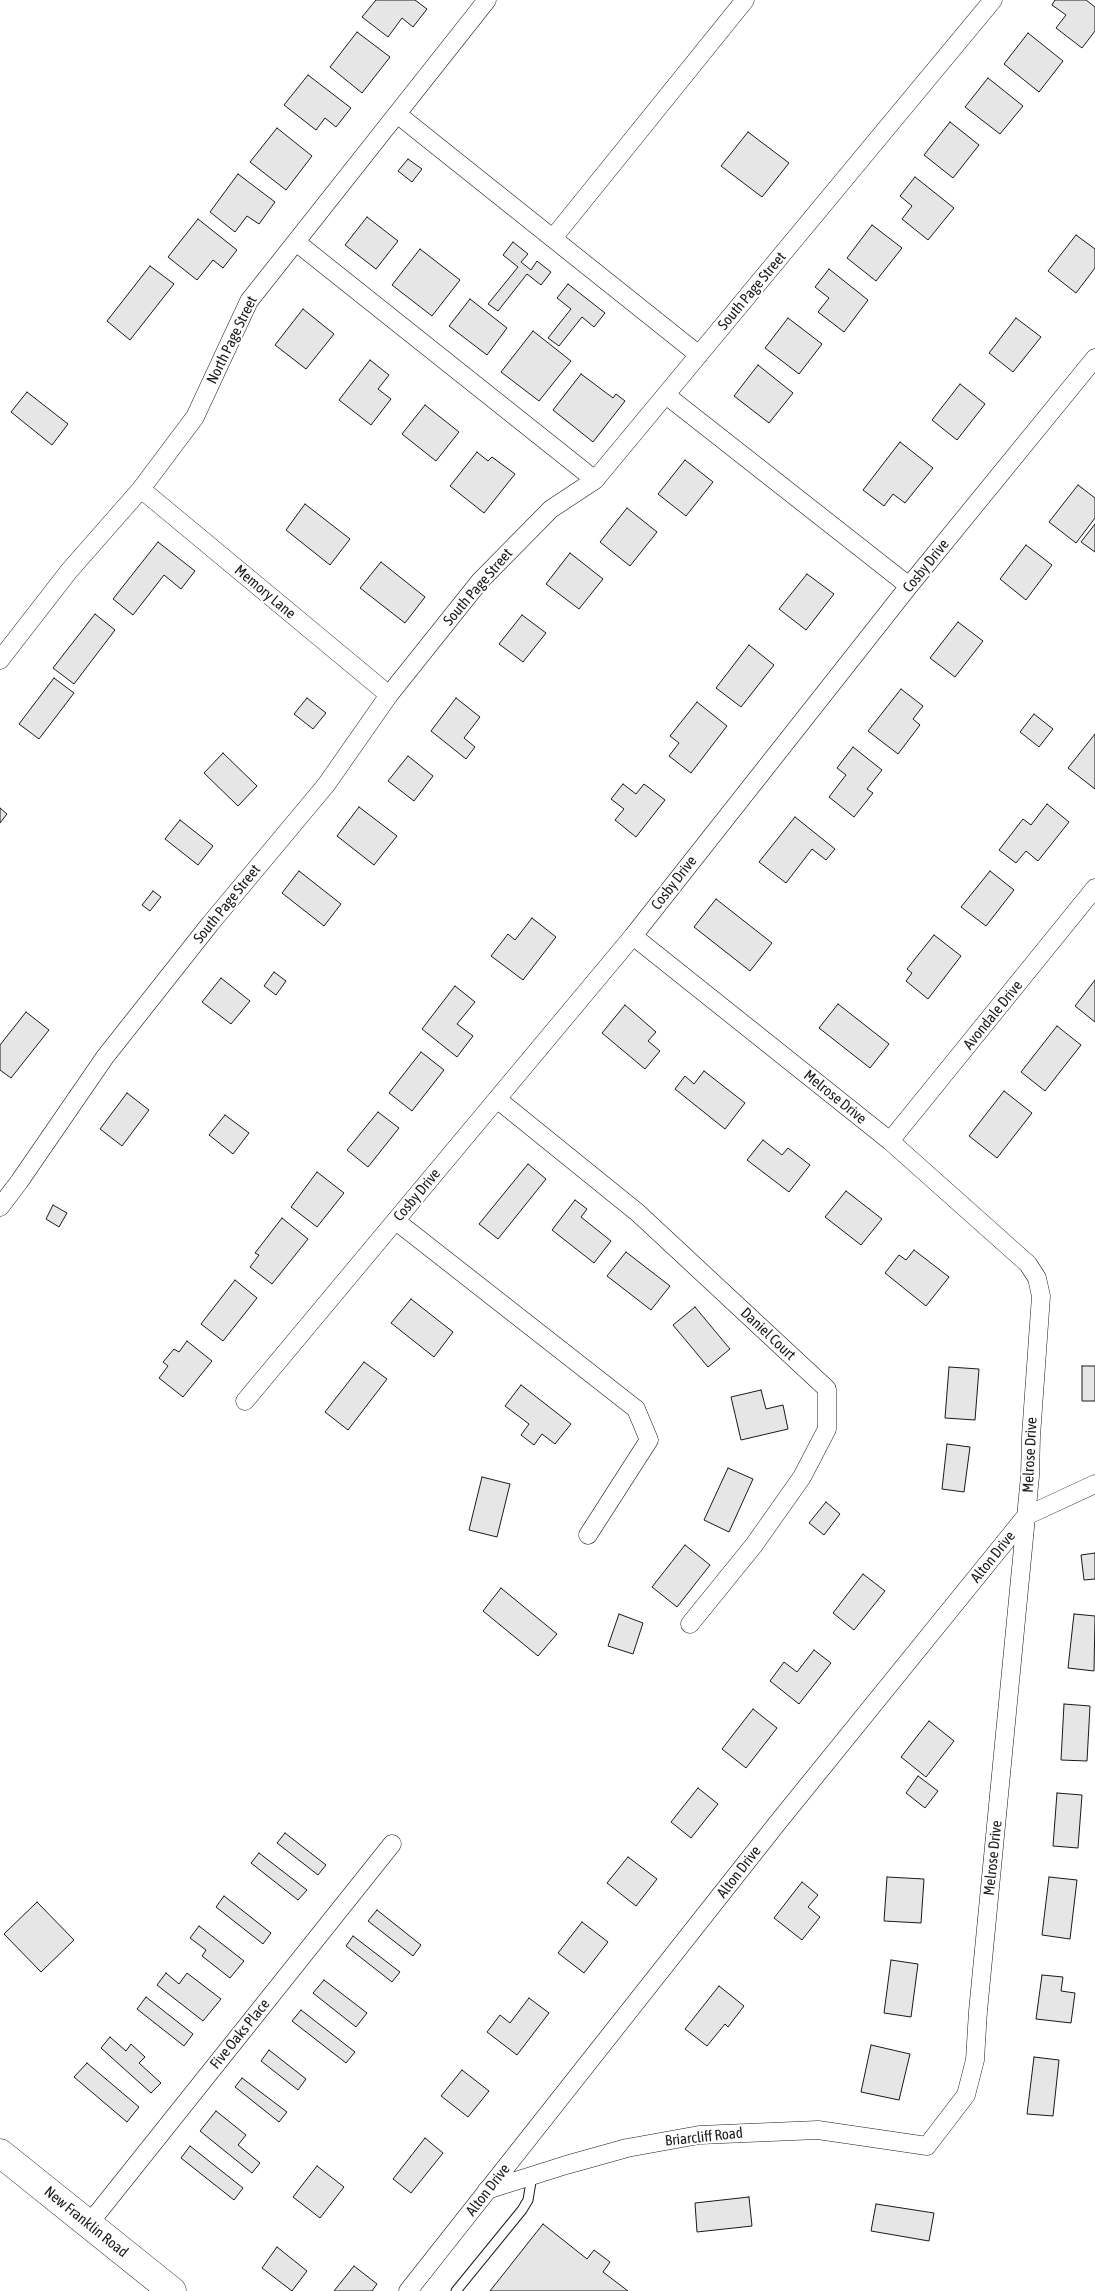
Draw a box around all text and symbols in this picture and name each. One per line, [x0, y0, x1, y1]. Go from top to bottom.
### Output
street label: South Page Street [714, 248, 790, 334]
street label: North Page Street [203, 293, 261, 387]
street label: Cosby Drive [899, 536, 953, 596]
street label: South Page Street [440, 545, 516, 629]
street label: Memory Lane [231, 561, 299, 623]
street label: Cosby Drive [647, 852, 701, 914]
street label: South Page Street [190, 861, 264, 947]
street label: Avondale Drive [960, 977, 1026, 1053]
street label: Melrose Drive [800, 1066, 870, 1128]
street label: Cosby Drive [390, 1165, 444, 1225]
street label: Daniel Court [737, 1304, 799, 1364]
street label: Melrose Drive [1019, 1417, 1041, 1493]
street label: Alton Drive [967, 1528, 1019, 1586]
street label: Melrose Drive [980, 1819, 1006, 1897]
street label: Alton Drive [713, 1842, 765, 1902]
street label: Five Oaks Place [206, 1995, 274, 2073]
street label: Briarcliff Road [664, 2124, 744, 2150]
street label: Alton Drive [462, 2160, 514, 2220]
street label: New Franklin Road [40, 2183, 132, 2261]

